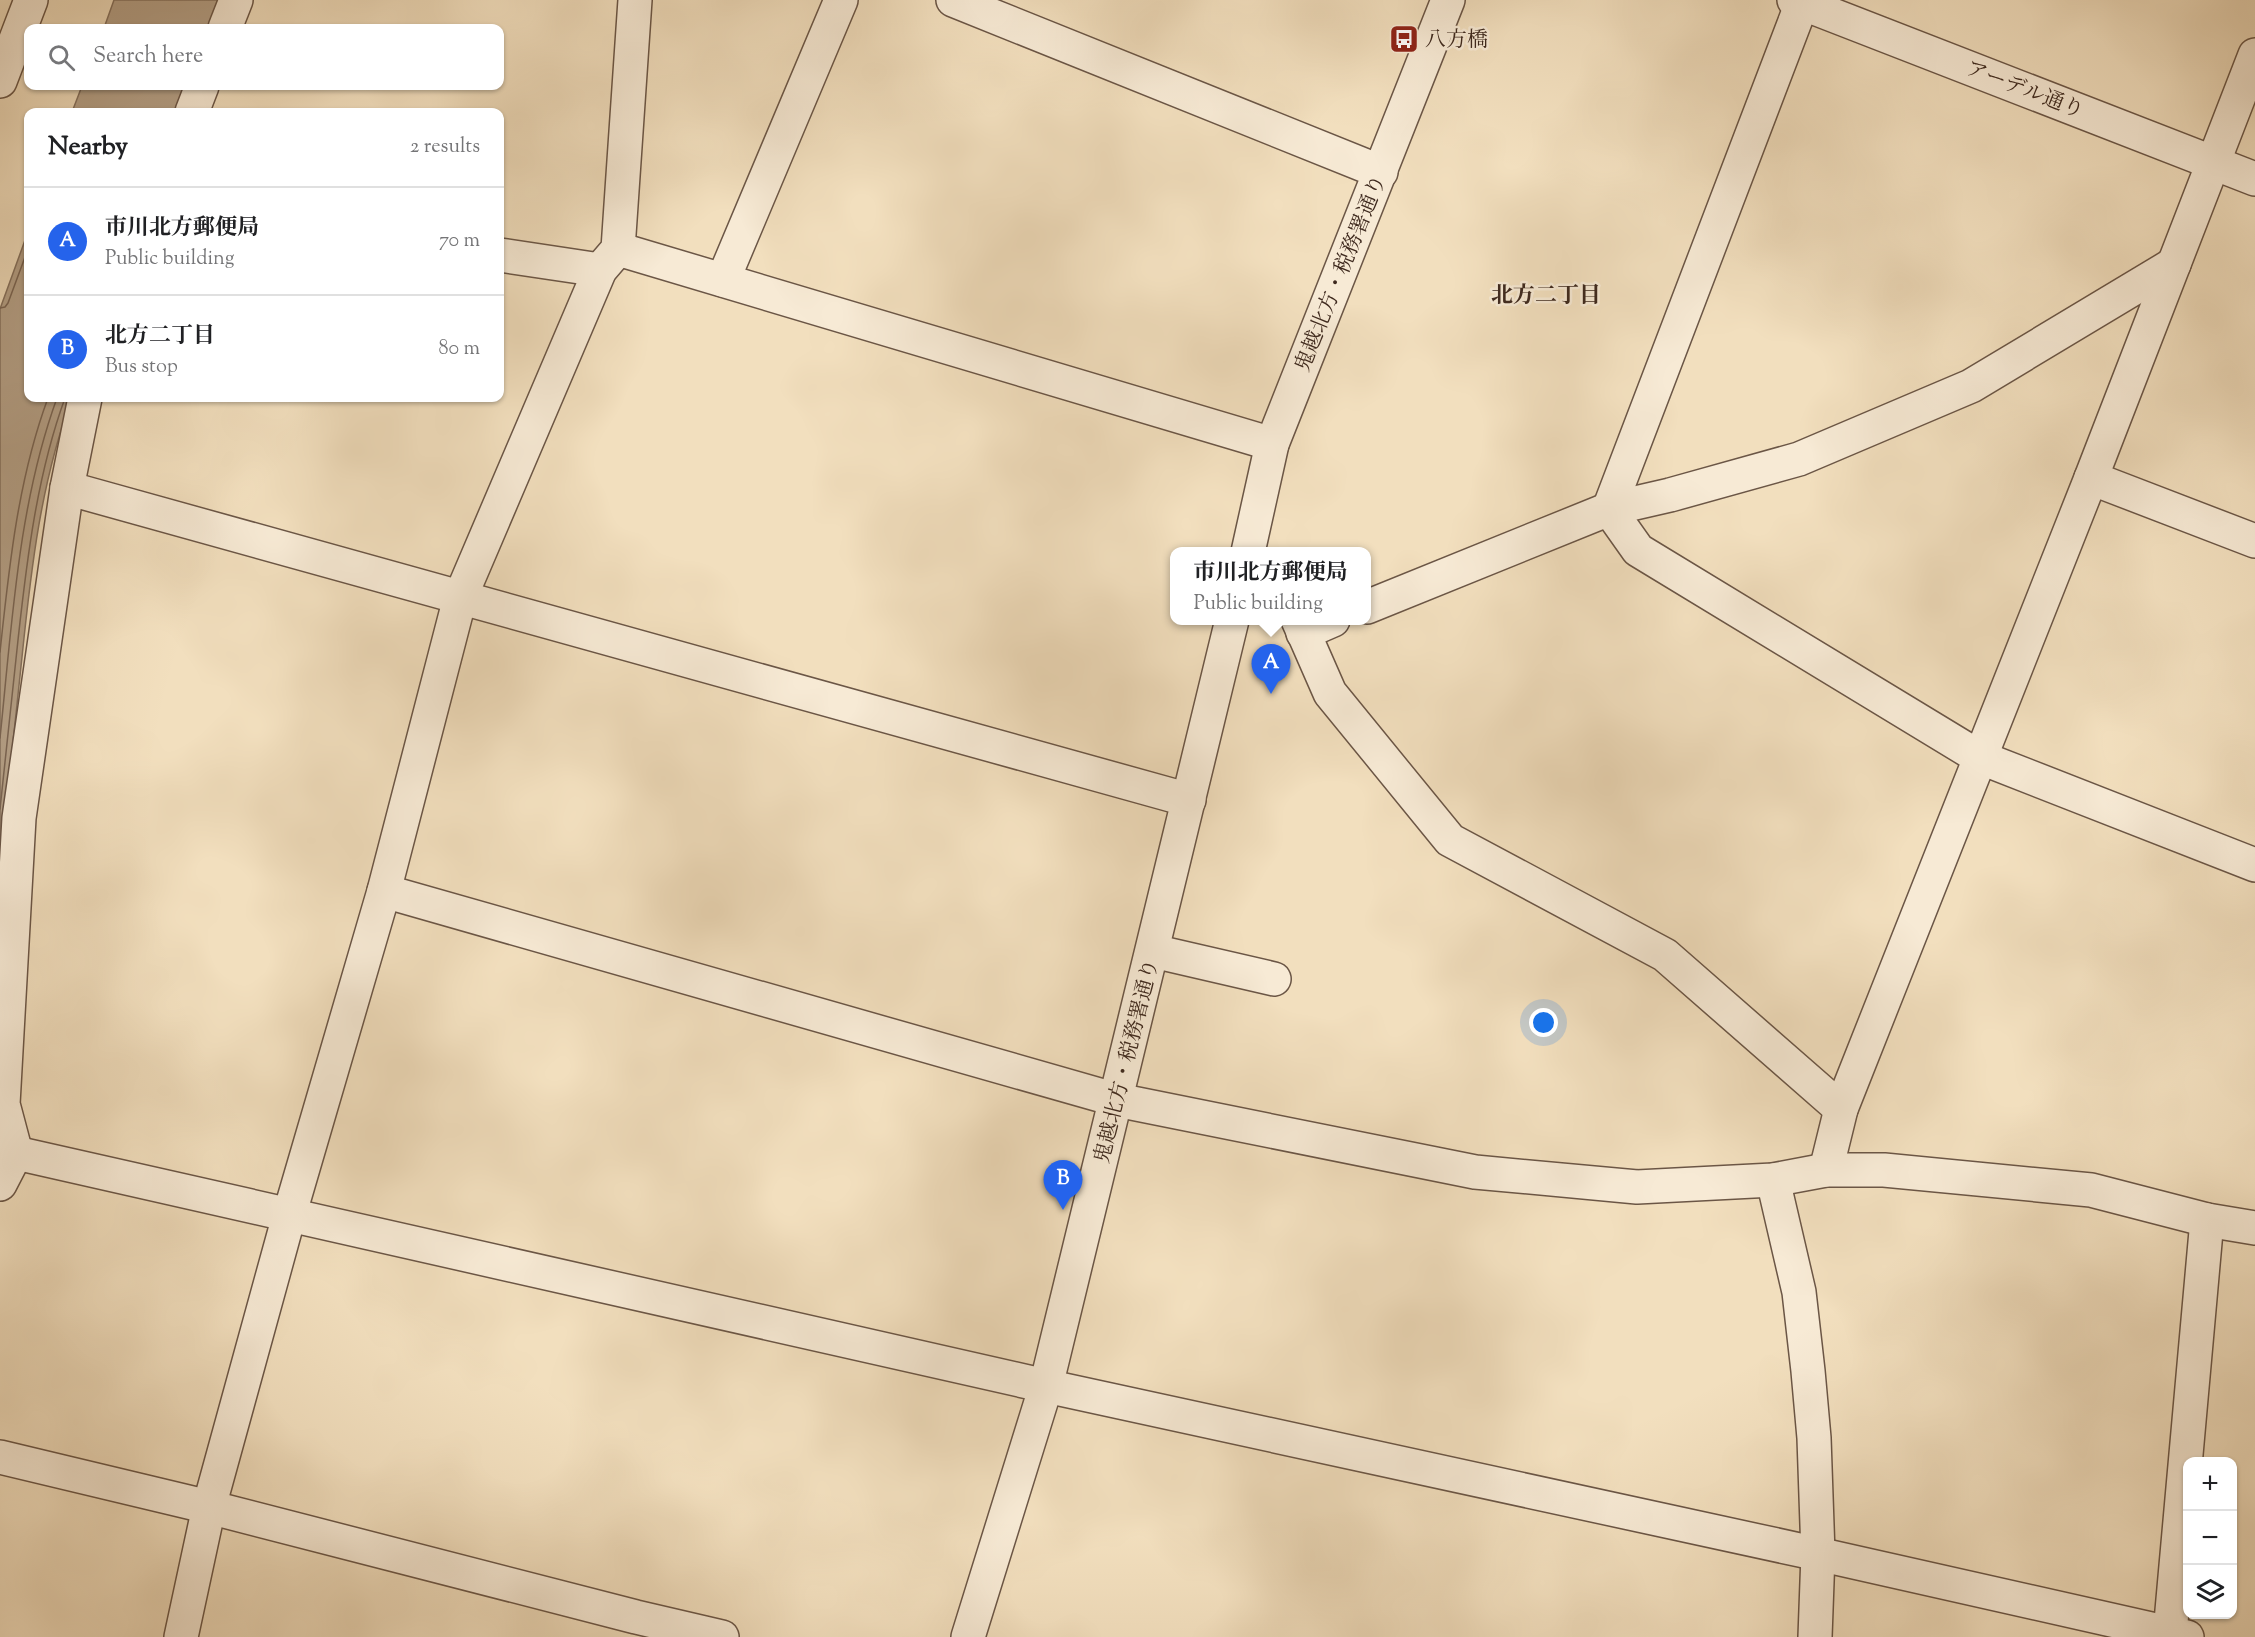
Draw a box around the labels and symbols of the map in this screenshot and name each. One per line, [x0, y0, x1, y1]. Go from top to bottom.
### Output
bus stop icon: 八方橋 [1388, 23, 1420, 55]
place label: 八方橋 [1425, 26, 1488, 56]
street label: アーデル通り [1961, 55, 2088, 127]
street label: 鬼越北方・税務署通り [1289, 171, 1395, 377]
district label: 北方二丁目 [1491, 281, 1601, 313]
pin: A [1252, 644, 1290, 694]
street label: 鬼越北方・税務署通り [1088, 956, 1168, 1167]
your location [1529, 1008, 1558, 1037]
pin: B [1044, 1160, 1082, 1210]

